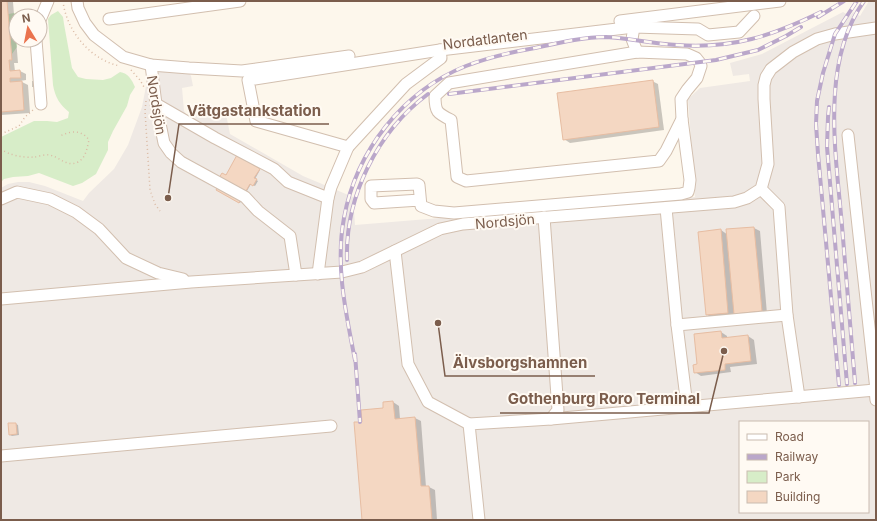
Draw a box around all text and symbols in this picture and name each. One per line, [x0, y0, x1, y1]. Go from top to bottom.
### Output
north arrow [8, 8, 48, 48]
text: N [21, 11, 32, 26]
street label: Nordatlanten [442, 25, 528, 53]
street label: Nordsjön [144, 74, 170, 136]
callout: Vätgastankstation [179, 97, 329, 124]
text: Vätgastankstation [187, 101, 321, 120]
street label: Nordsjön [474, 210, 536, 232]
callout: Älvsborgshamnen [445, 349, 595, 376]
text: Älvsborgshamnen [453, 353, 587, 372]
callout: Gothenburg Roro Terminal [500, 386, 709, 413]
text: Gothenburg Roro Terminal [508, 389, 700, 408]
legend [739, 421, 869, 513]
text: Road [775, 429, 804, 444]
text: Railway [775, 449, 819, 464]
text: Park [775, 469, 801, 484]
text: Building [775, 489, 820, 504]

